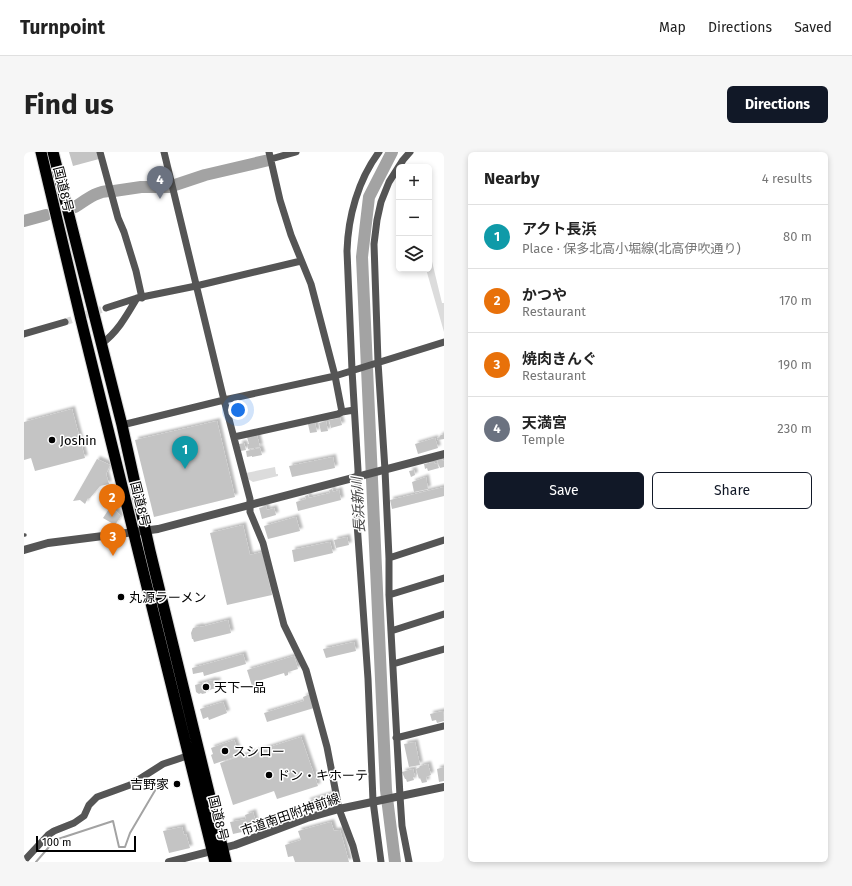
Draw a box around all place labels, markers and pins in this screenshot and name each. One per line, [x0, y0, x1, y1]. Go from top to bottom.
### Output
pin: 4 [147, 166, 173, 199]
place label: Joshin [60, 433, 97, 448]
marker: Joshin [47, 435, 57, 445]
pin: 1 [172, 436, 198, 469]
pin: 2 [99, 484, 125, 517]
pin: 3 [100, 523, 126, 556]
place label: 丸源ラーメン [129, 590, 206, 605]
marker: 丸源ラーメン [116, 592, 126, 602]
place label: 天下一品 [214, 680, 266, 695]
marker: 天下一品 [201, 682, 211, 692]
place label: スシロー [233, 744, 285, 759]
marker: スシロー [220, 746, 230, 756]
place label: ドン・キホーテ [277, 768, 368, 783]
marker: ドン・キホーテ [264, 770, 274, 780]
place label: 吉野家 [130, 777, 169, 792]
marker: 吉野家 [172, 779, 182, 789]

